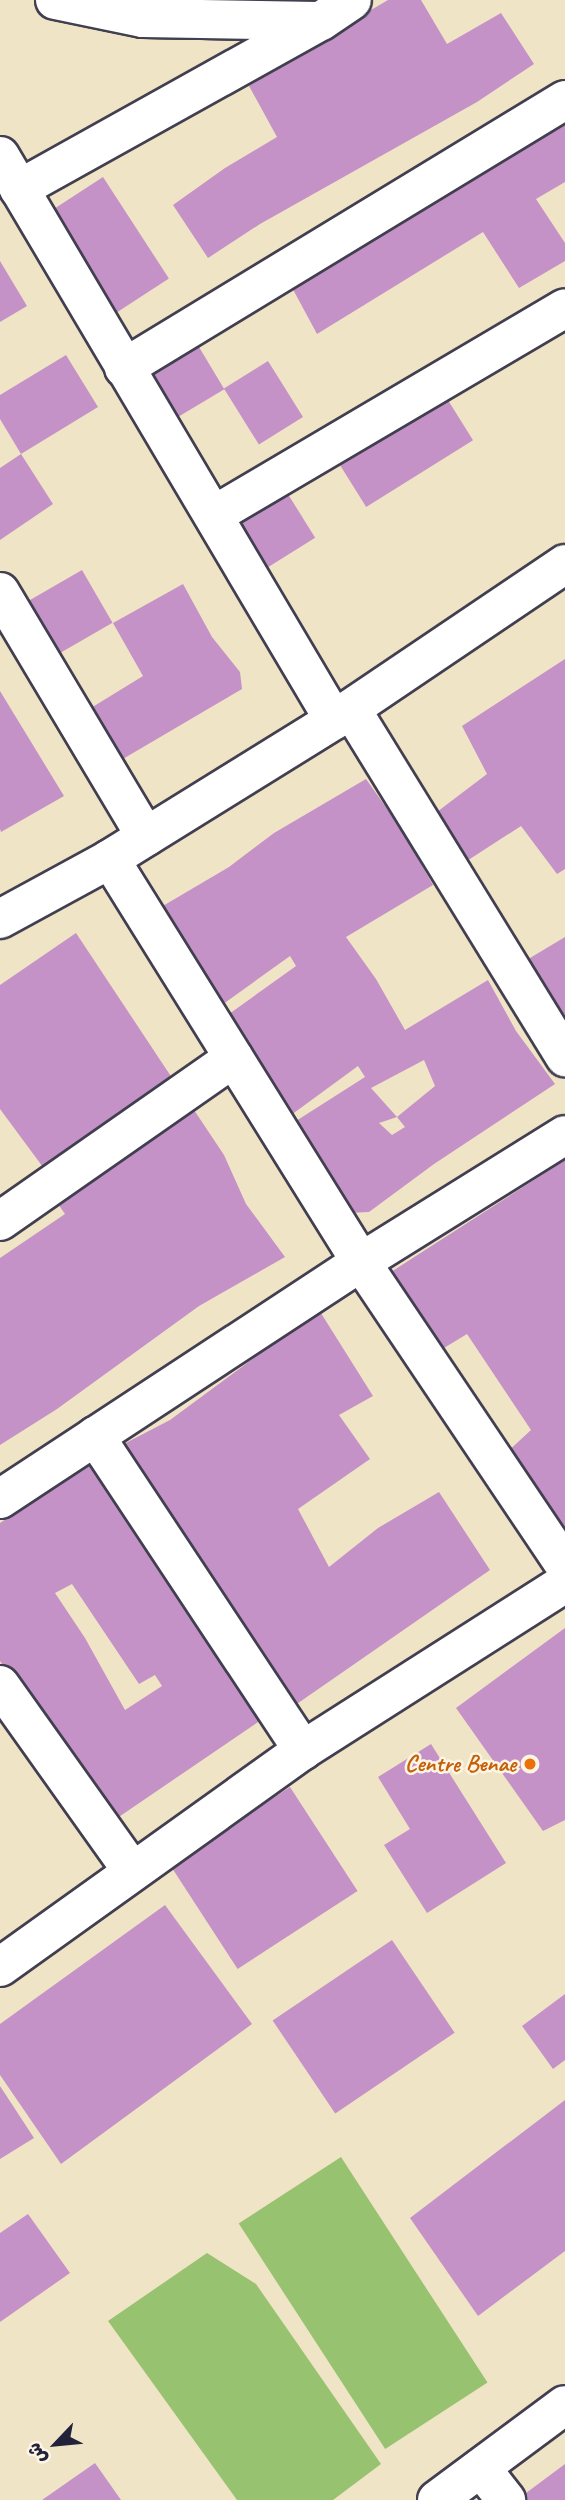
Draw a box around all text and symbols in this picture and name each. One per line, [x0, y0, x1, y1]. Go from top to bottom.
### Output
place label: Centre Benae [406, 1750, 516, 1778]
marker: Centre Benae [522, 1756, 538, 1772]
north arrow [21, 2409, 91, 2479]
text: ش [22, 2439, 52, 2468]

